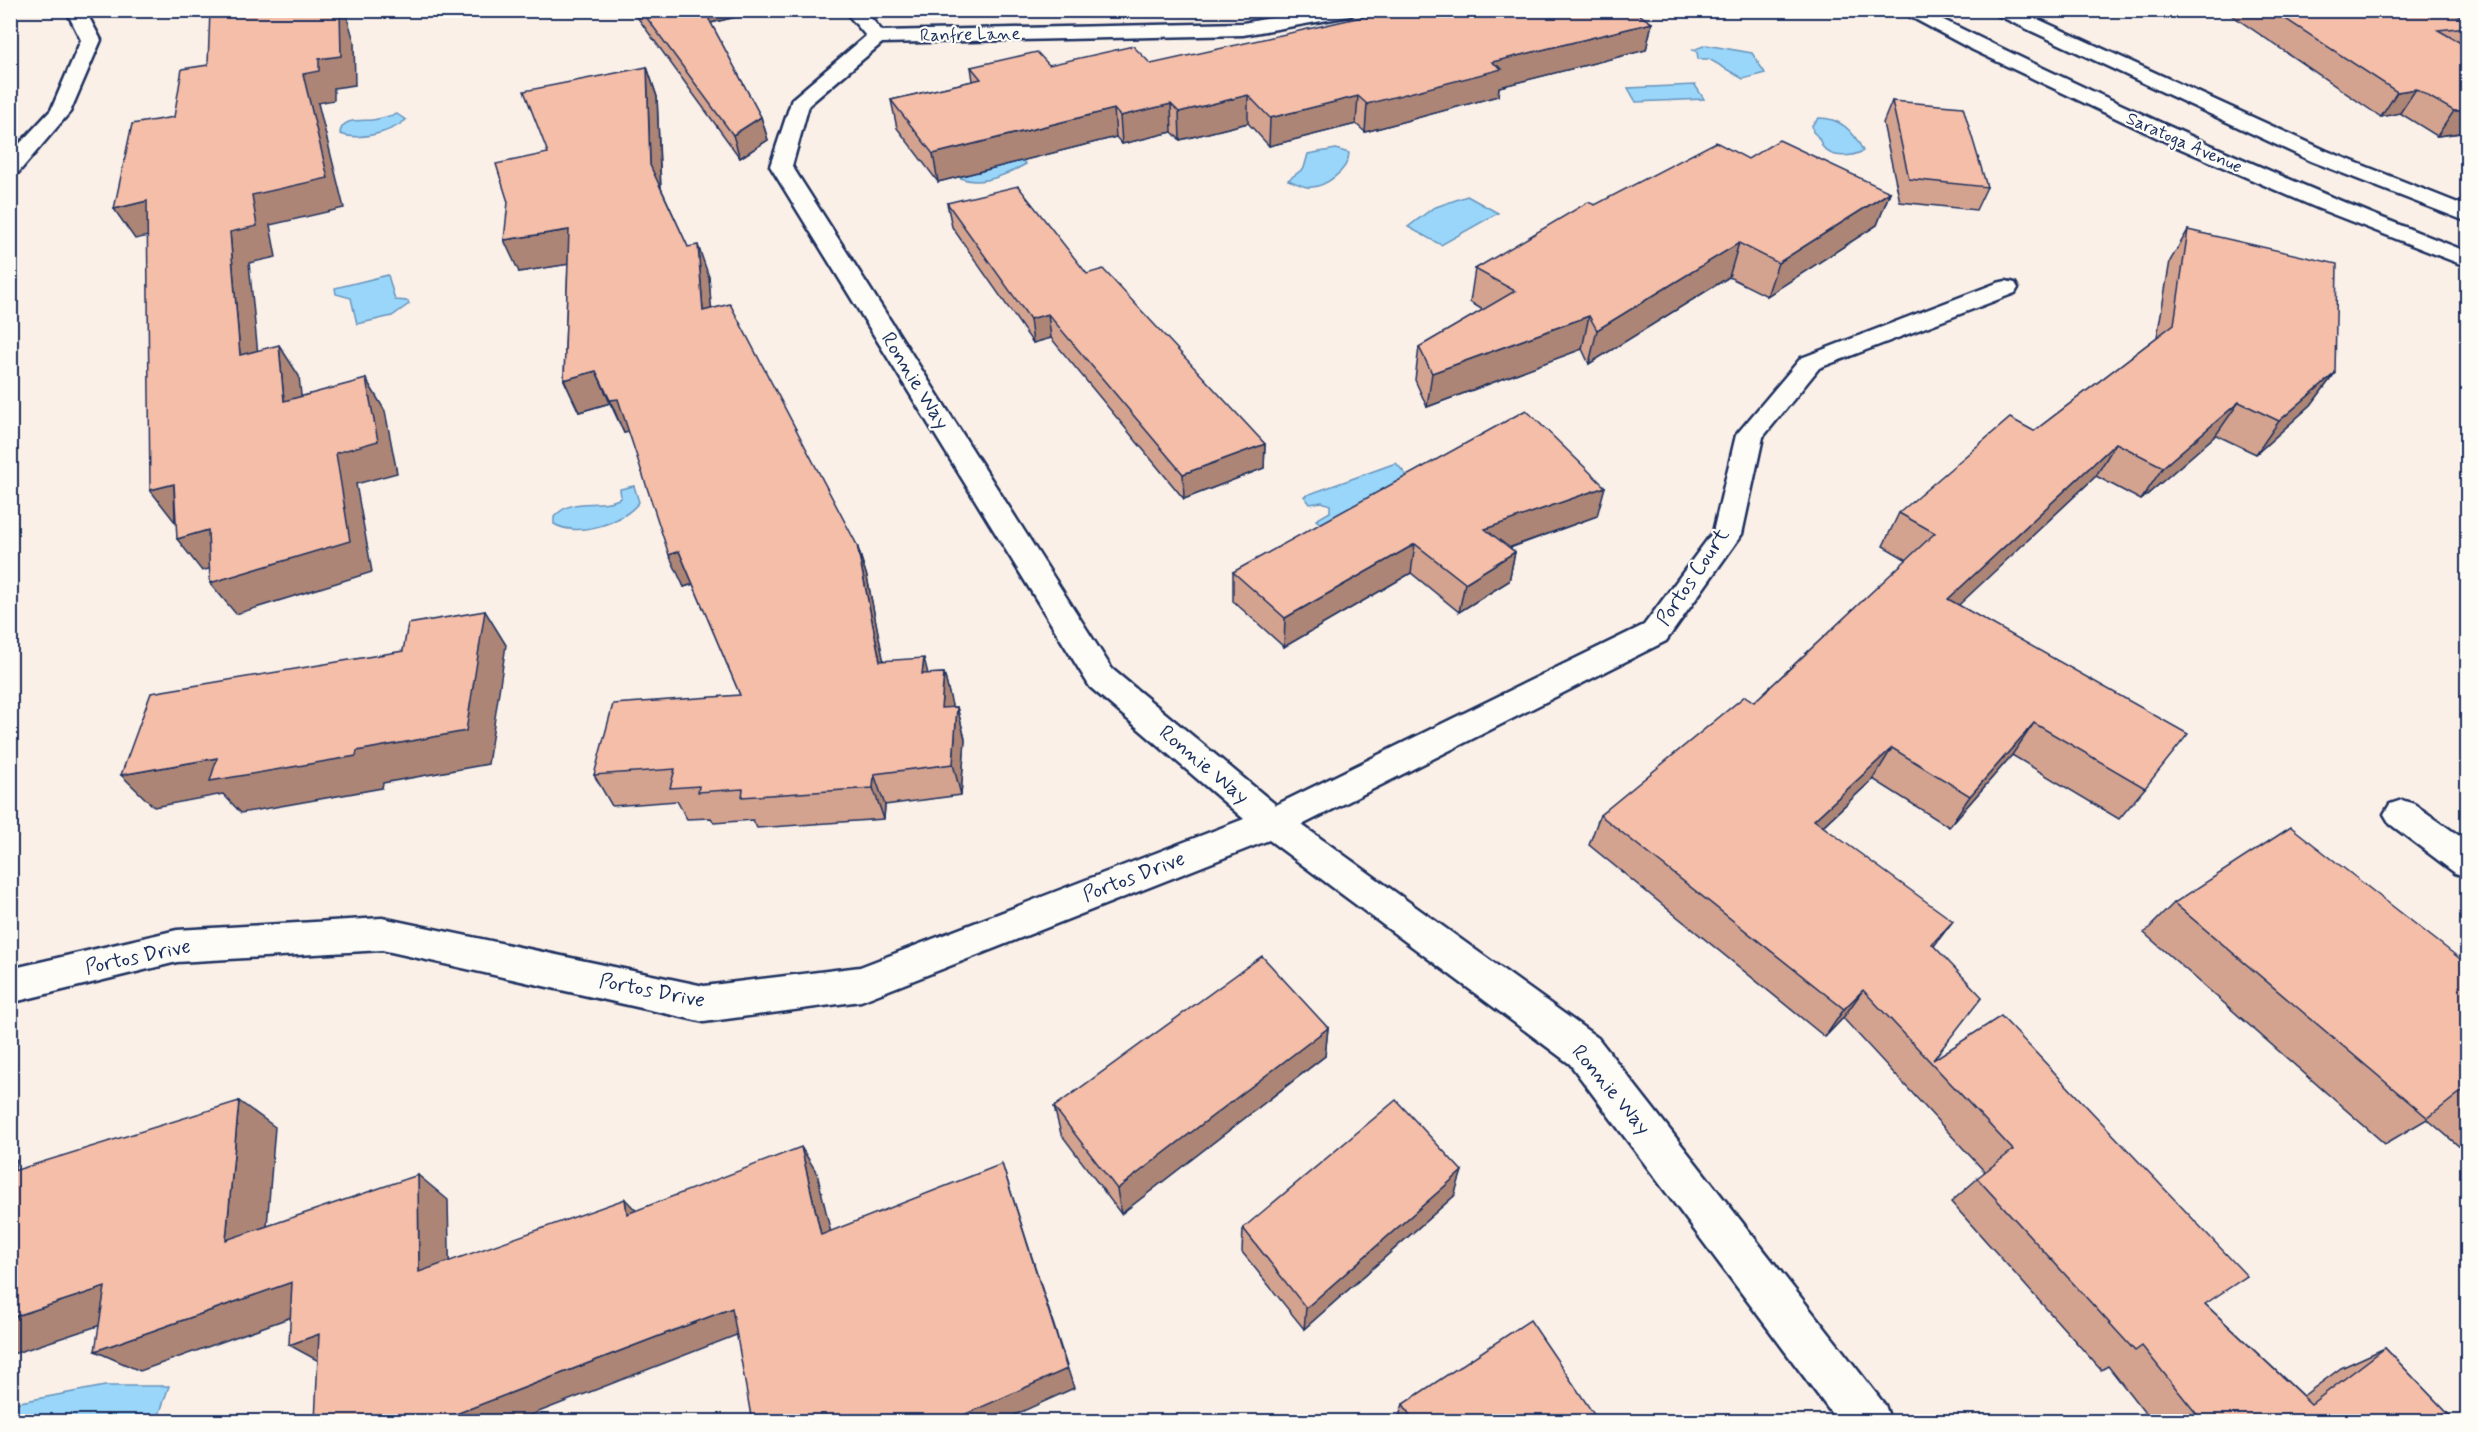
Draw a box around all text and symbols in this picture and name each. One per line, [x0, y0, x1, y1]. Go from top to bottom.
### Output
street label: Ranfre Lane [920, 22, 1021, 48]
street label: Saratoga Avenue [2122, 107, 2246, 179]
street label: Ronnie Way [874, 327, 956, 435]
street label: Portos Court [1650, 522, 1736, 632]
street label: Ronnie Way [1153, 719, 1255, 811]
street label: Portos Drive [1079, 845, 1189, 909]
street label: Portos Drive [83, 932, 193, 982]
street label: Portos Drive [597, 967, 707, 1015]
street label: Ronnie Way [1565, 1039, 1657, 1141]

